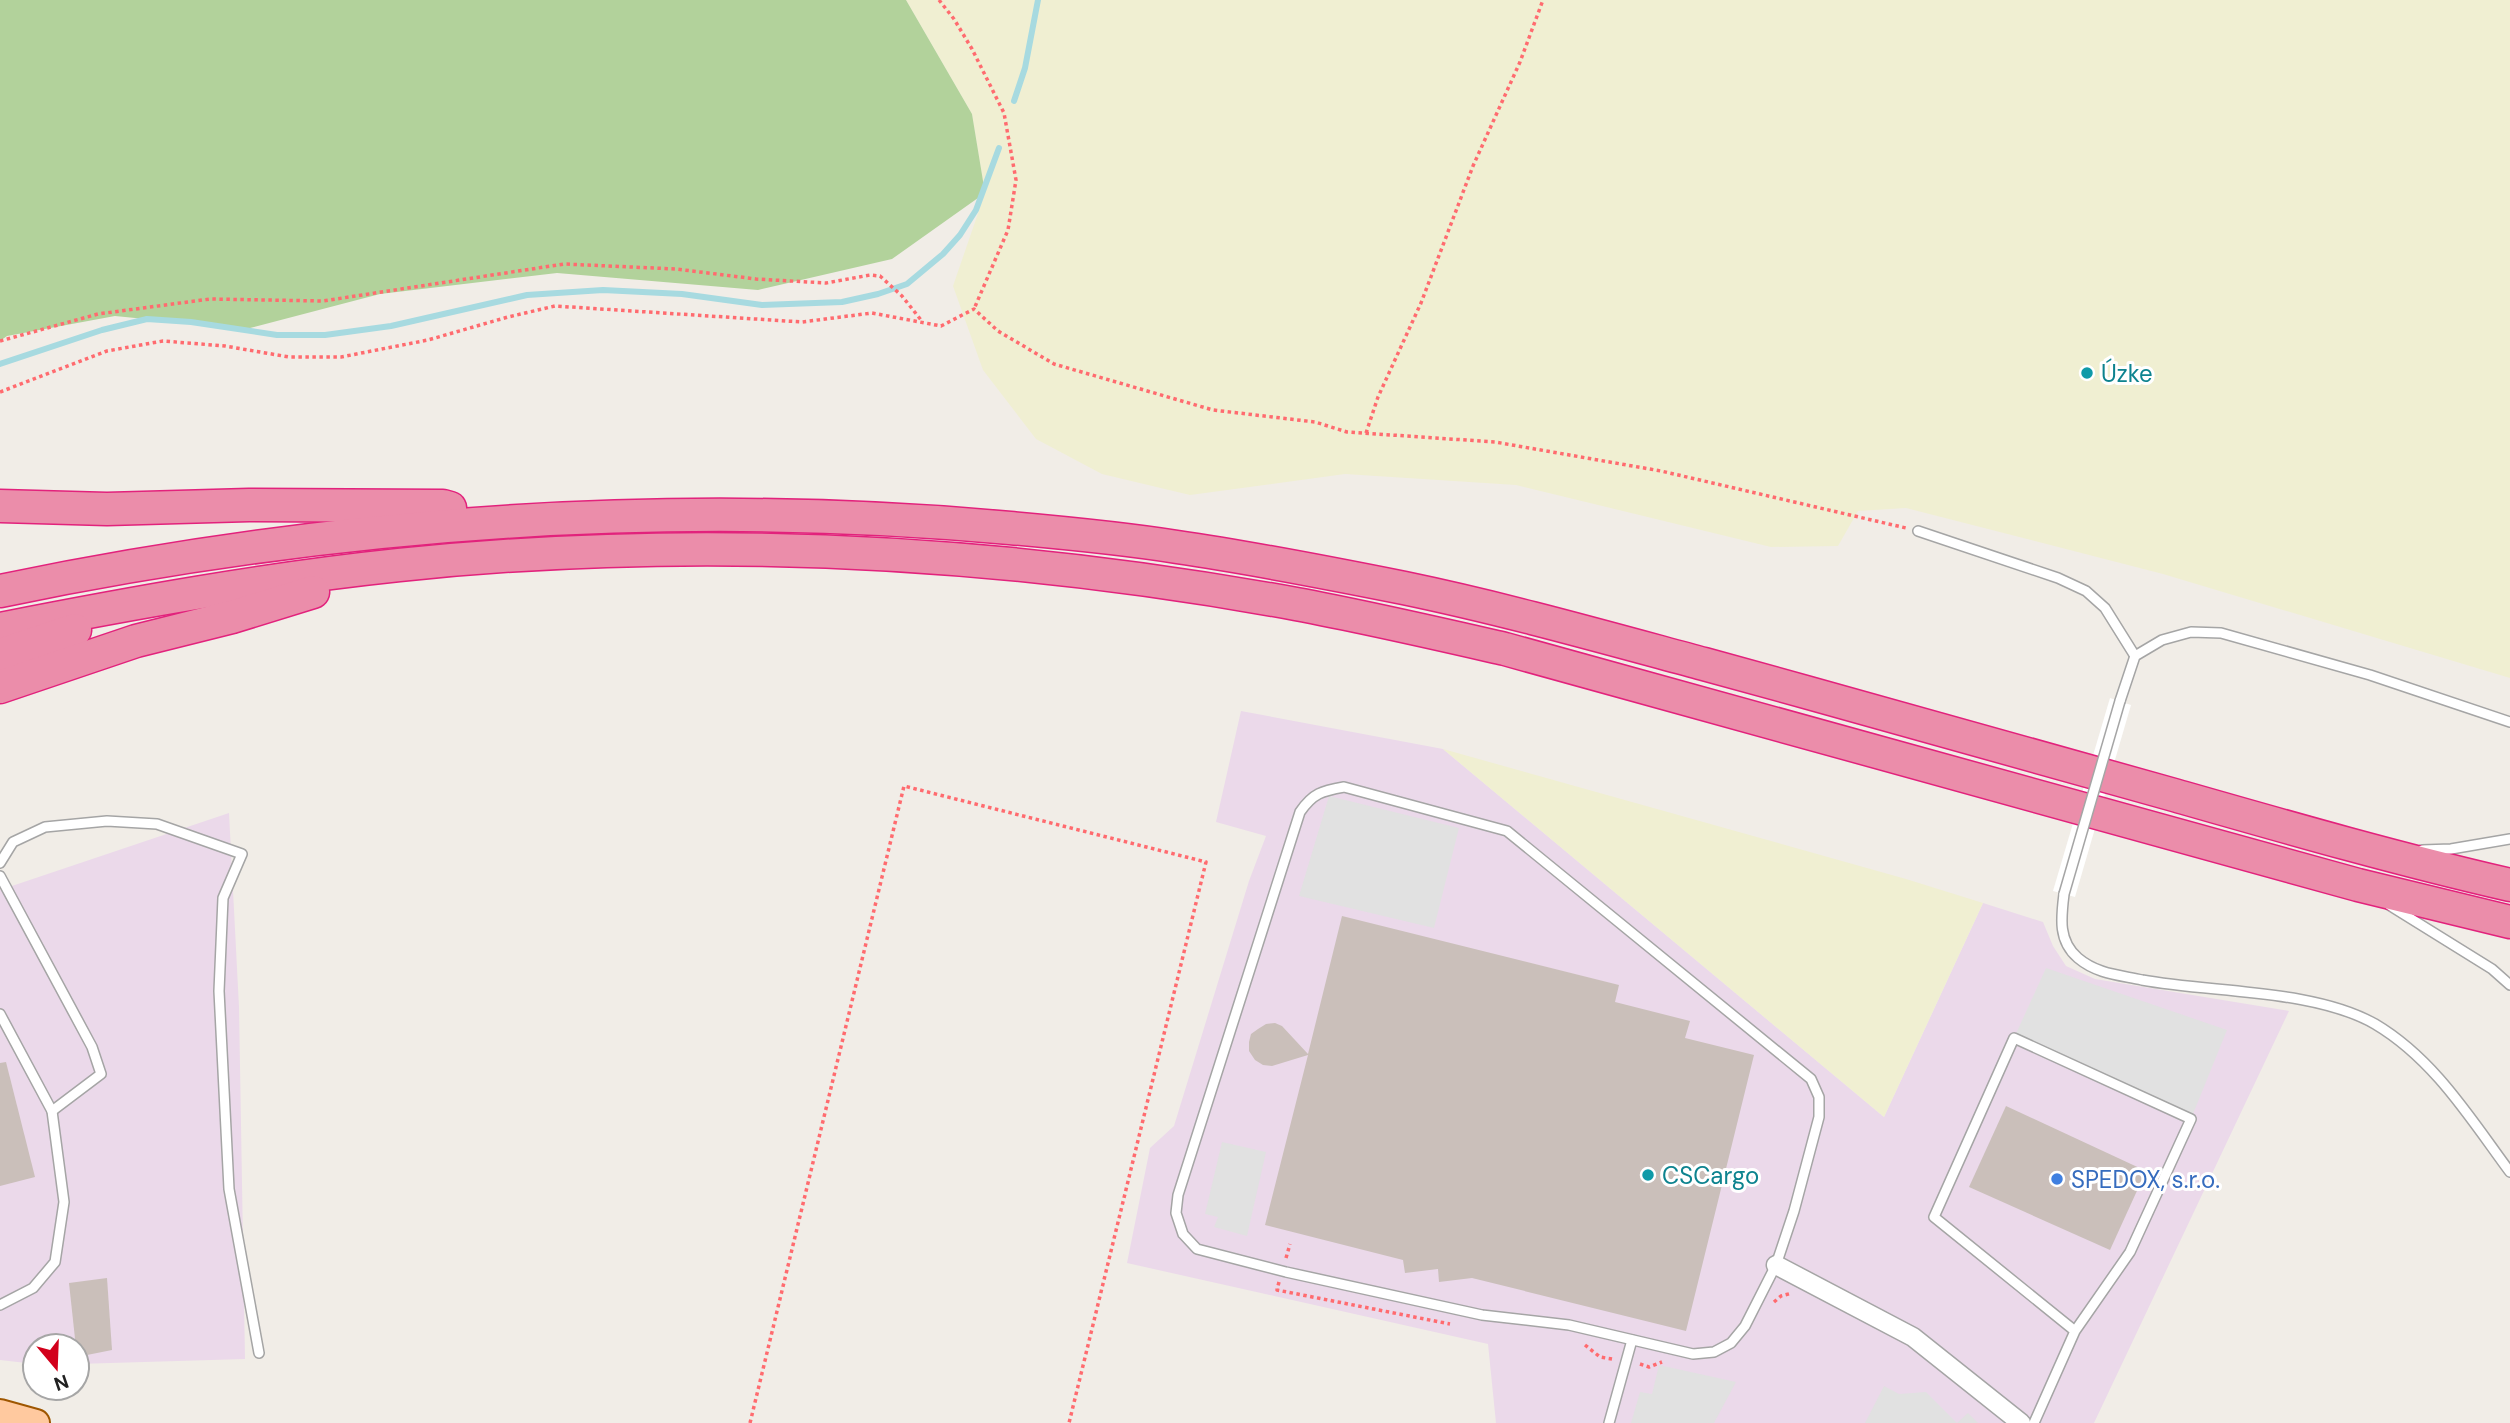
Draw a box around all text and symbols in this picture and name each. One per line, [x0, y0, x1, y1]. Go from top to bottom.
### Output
place label: Úzke [2101, 358, 2153, 389]
marker: Úzke [2079, 365, 2095, 381]
place label: CSCargo [1662, 1160, 1759, 1191]
place label: SPEDOX, s.r.o. [2071, 1164, 2220, 1195]
marker: CSCargo [1640, 1167, 1656, 1183]
marker: SPEDOX, s.r.o. [2049, 1171, 2065, 1187]
north arrow [21, 1332, 91, 1402]
text: N [51, 1369, 72, 1397]

